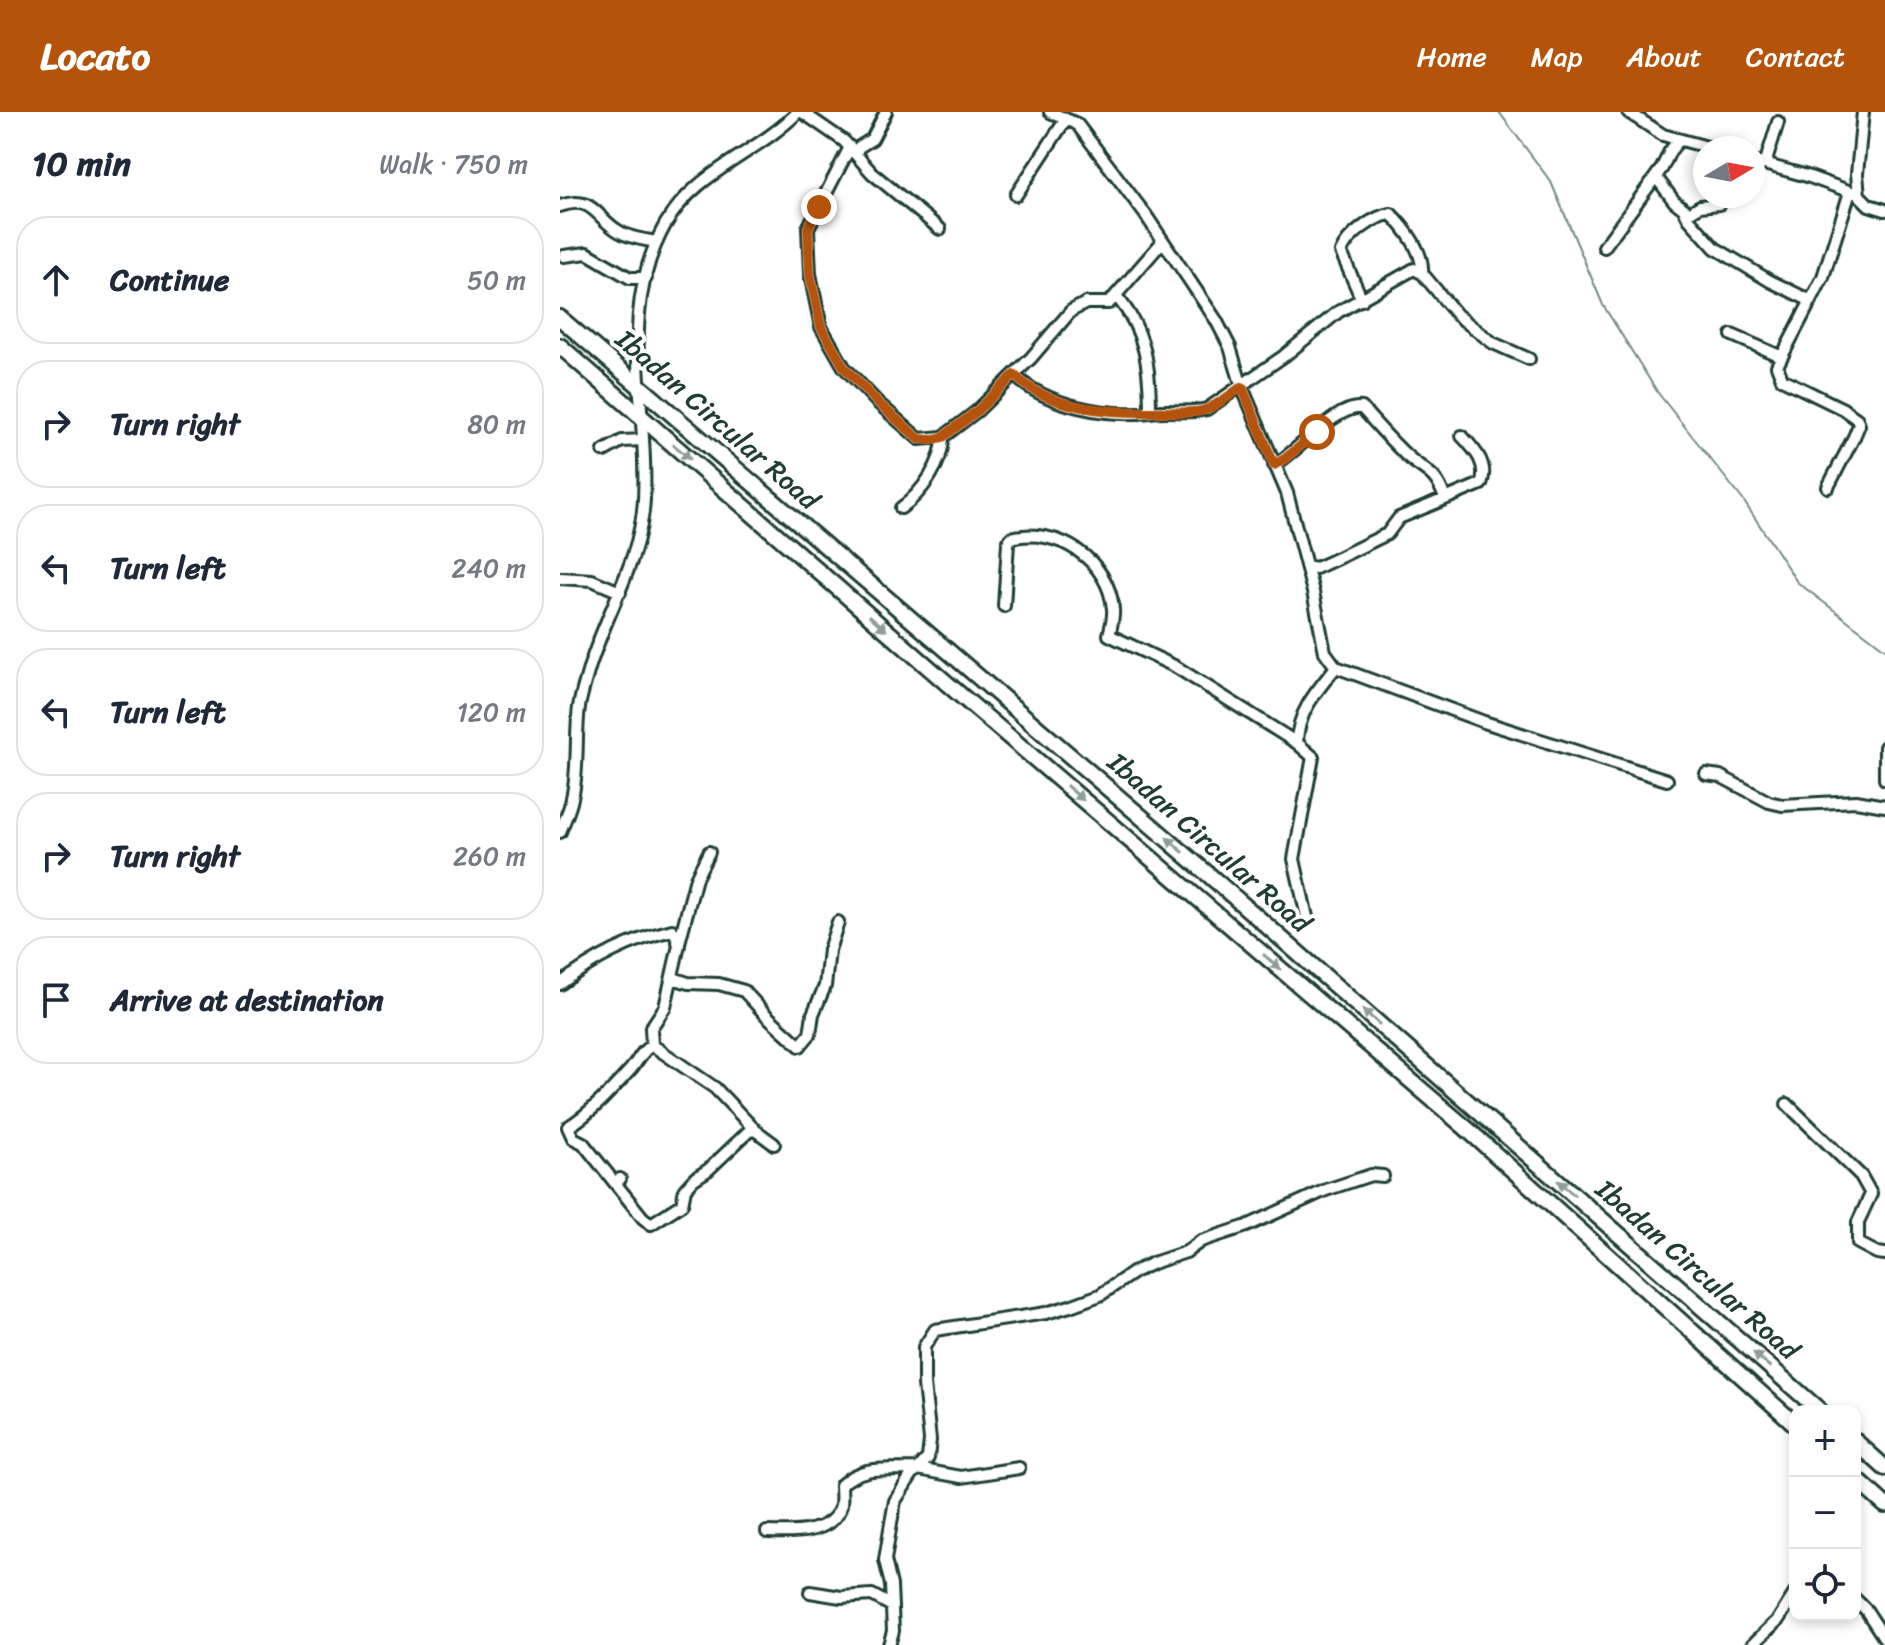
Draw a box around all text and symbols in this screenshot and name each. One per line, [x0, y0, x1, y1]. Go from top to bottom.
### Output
text: Locato [40, 23, 150, 90]
text: Home [1417, 32, 1487, 81]
text: Map [1531, 32, 1582, 81]
text: About [1626, 32, 1702, 81]
text: Contact [1746, 32, 1845, 81]
text: 10 min [32, 134, 131, 194]
north arrow [1693, 136, 1765, 208]
text: Walk · 750 m [379, 141, 528, 187]
route end [801, 189, 837, 225]
text: Continue [110, 253, 229, 307]
text: 50 m [467, 257, 526, 303]
icon: ahead [34, 258, 78, 302]
street label: Ibadan Circular Road [604, 316, 833, 524]
text: Turn right [110, 397, 240, 451]
text: 80 m [467, 401, 526, 447]
icon: right [34, 402, 78, 446]
route start [1299, 414, 1335, 450]
one-way arrow [672, 443, 692, 461]
text: Turn left [110, 541, 226, 595]
text: 240 m [452, 545, 526, 591]
icon: left [34, 546, 78, 590]
one-way arrow [868, 614, 887, 632]
text: Turn left [110, 685, 226, 739]
text: 120 m [457, 689, 526, 735]
icon: left [34, 690, 78, 734]
street label: Ibadan Circular Road [1096, 739, 1325, 947]
one-way arrow [1064, 784, 1084, 801]
text: Turn right [110, 829, 240, 883]
text: 260 m [453, 833, 526, 879]
icon: right [34, 834, 78, 878]
one-way arrow [1166, 837, 1185, 855]
one-way arrow [1262, 953, 1282, 970]
text: Arrive at destination [110, 973, 384, 1027]
icon: arrive [34, 978, 78, 1022]
one-way arrow [1361, 1008, 1380, 1026]
street label: Ibadan Circular Road [1584, 1166, 1813, 1374]
one-way arrow [1557, 1180, 1577, 1197]
one-way arrow [1752, 1351, 1771, 1369]
map controls [1789, 1405, 1861, 1621]
button: + [1789, 1405, 1861, 1477]
button: − [1789, 1477, 1861, 1549]
button: locate [1789, 1549, 1861, 1621]

